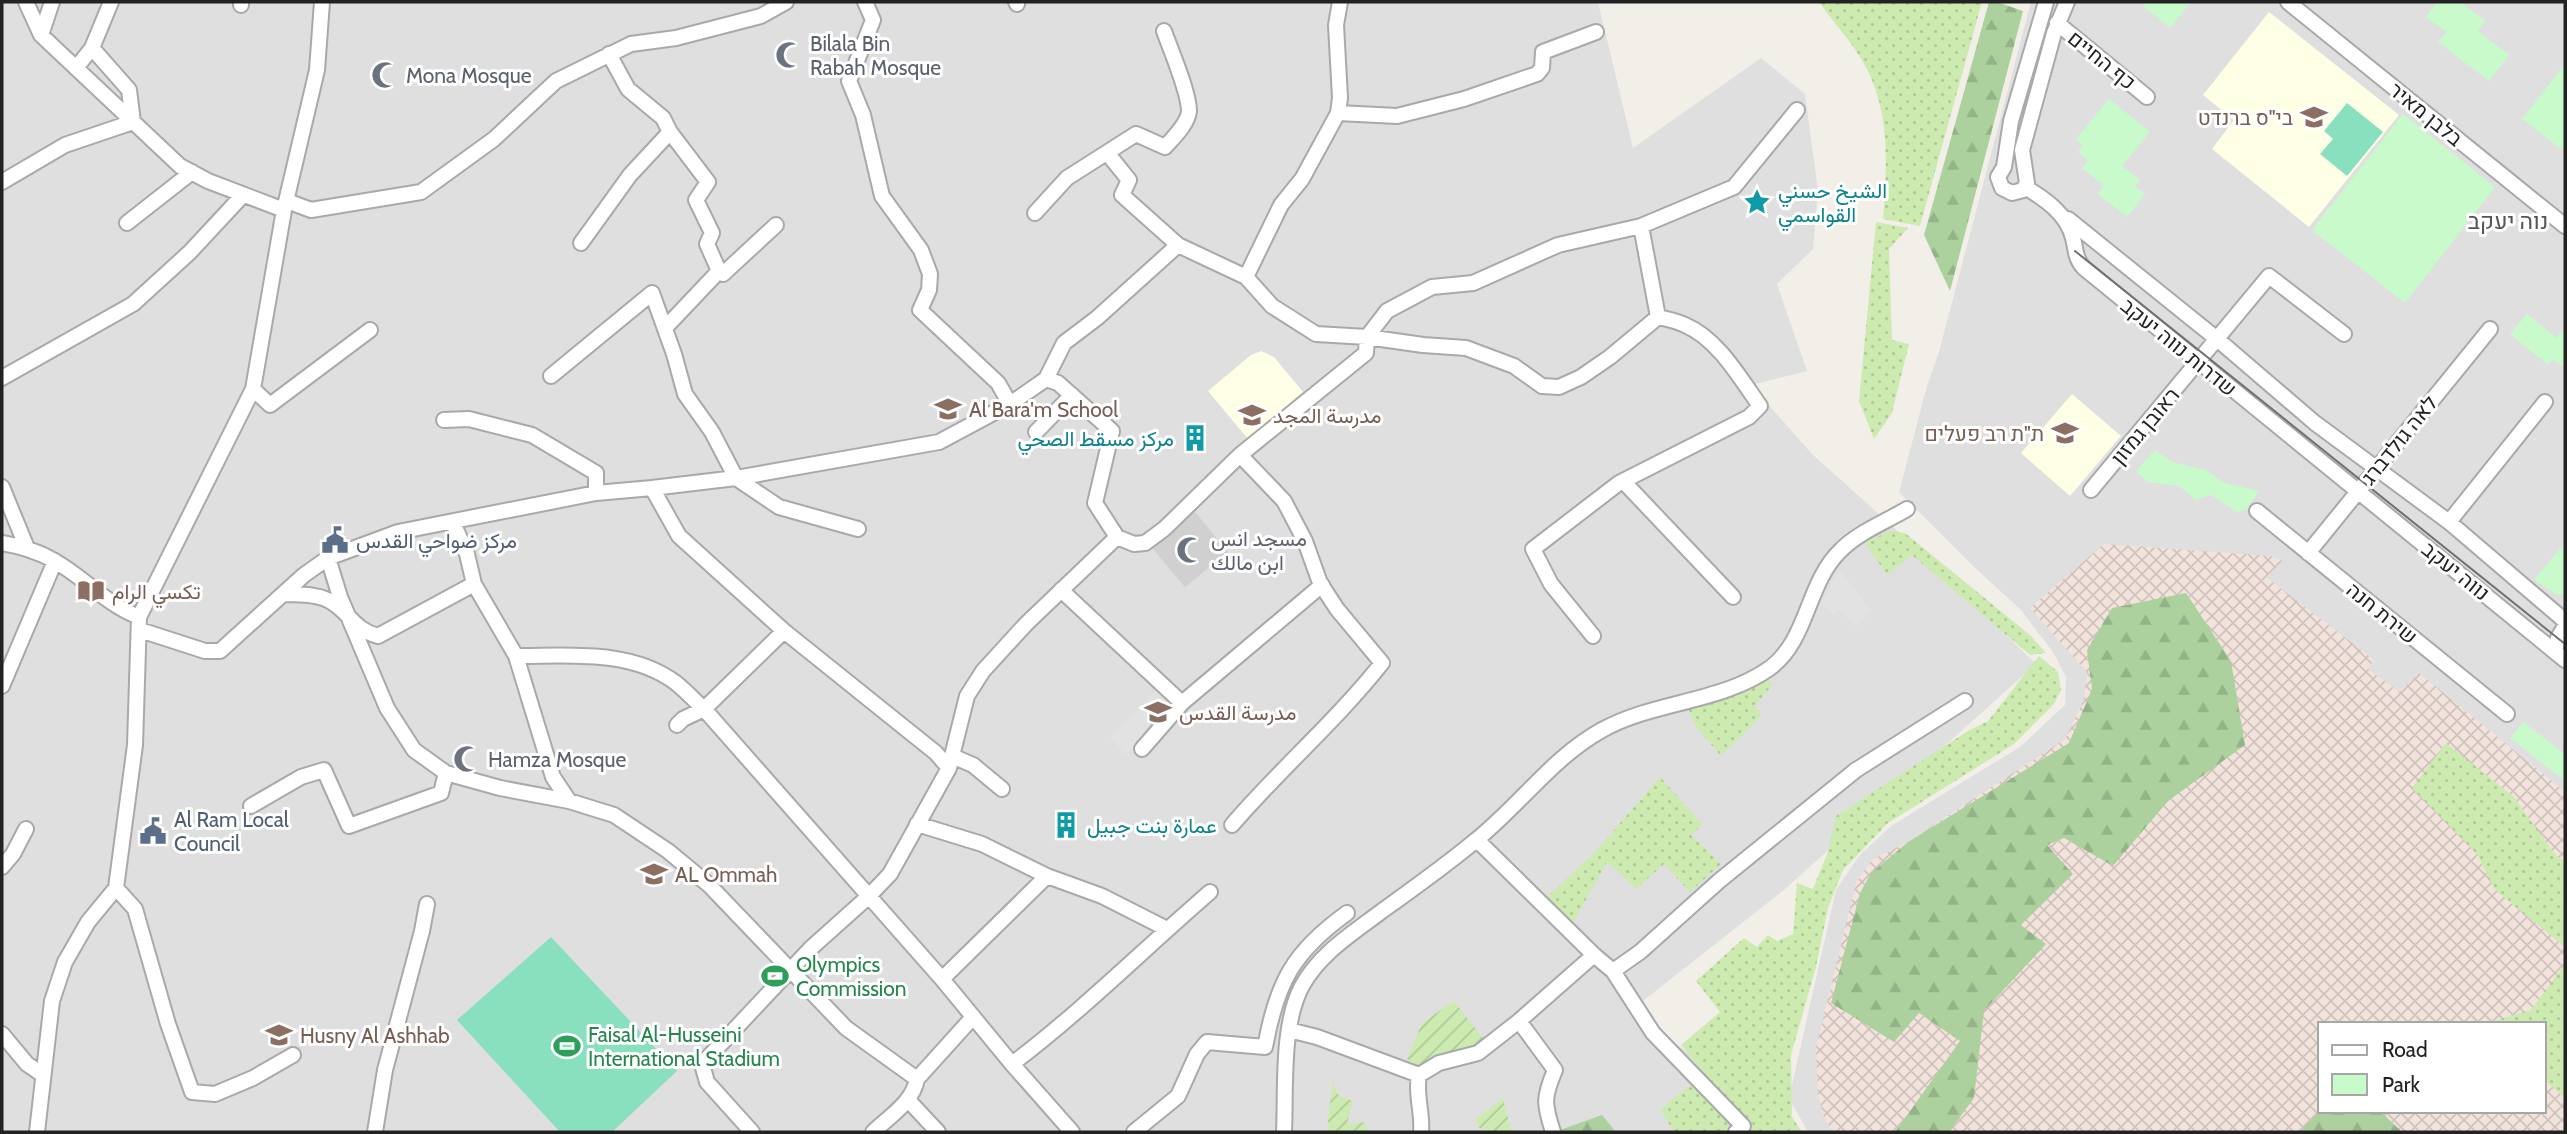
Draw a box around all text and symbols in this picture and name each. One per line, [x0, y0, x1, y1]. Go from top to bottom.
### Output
street label: כף החיים [2063, 25, 2141, 95]
place label: Bilala Bin Rabah Mosque [810, 31, 941, 80]
mosque icon: Bilala Bin Rabah Mosque [774, 40, 804, 70]
mosque icon: Mona Mosque [370, 60, 400, 90]
place label: Mona Mosque [406, 63, 532, 88]
street label: בלבן מאיר [2384, 77, 2468, 151]
school or university icon: בי"ס ברנדט [2299, 102, 2329, 132]
place label: בי"ס ברנדט [2198, 105, 2293, 130]
place label: الشيخ حسني القواسمي [1778, 178, 1887, 232]
place icon: الشيخ حسني القواسمي [1742, 187, 1772, 217]
district label: נוה יעקב [2468, 207, 2548, 235]
street label: שדרות נווה יעקב [2116, 293, 2242, 401]
street label: ראובן גמזון [2106, 382, 2184, 470]
street label: לאה גולדברג [2356, 390, 2442, 489]
school or university icon: Al Bara'm School [933, 394, 963, 424]
place label: Al Bara'm School [969, 397, 1118, 422]
school or university icon: مدرسة المجد [1237, 400, 1267, 430]
place label: مدرسة المجد [1273, 403, 1382, 429]
school or university icon: ת"ת רב פעלים [2050, 418, 2080, 448]
place label: ת"ת רב פעלים [1924, 421, 2044, 446]
building icon: مركز مسقط الصحي [1180, 423, 1210, 453]
place label: مركز مسقط الصحي [1017, 426, 1174, 456]
public building icon: مركز ضواحي القدس [320, 525, 350, 555]
place label: مسجد انس ابن مالك [1211, 526, 1307, 575]
place label: مركز ضواحي القدس [356, 528, 517, 558]
mosque icon: مسجد انس ابن مالك [1175, 535, 1205, 565]
street label: נווה יעקב [2417, 536, 2495, 606]
library icon: تكسي الرام [76, 576, 106, 606]
street label: שירת חנה [2342, 577, 2422, 649]
place label: تكسي الرام [112, 579, 201, 609]
school or university icon: مدرسة القدس [1143, 697, 1173, 727]
place label: مدرسة القدس [1179, 700, 1296, 726]
mosque icon: Hamza Mosque [452, 744, 482, 774]
place label: Hamza Mosque [488, 747, 627, 772]
place label: Al Ram Local Council [174, 807, 289, 856]
building icon: عمارة بنت جبيل [1051, 810, 1081, 840]
place label: عمارة بنت جبيل [1087, 813, 1217, 839]
public building icon: Al Ram Local Council [138, 816, 168, 846]
school or university icon: AL Ommah [639, 859, 669, 889]
place label: AL Ommah [675, 862, 778, 887]
place label: Olympics Commission [796, 952, 907, 1001]
sports icon: Olympics Commission [760, 961, 790, 991]
school or university icon: Husny Al Ashhab [264, 1020, 294, 1050]
place label: Faisal Al-Husseini International Stadium [588, 1022, 780, 1071]
legend [2318, 1022, 2546, 1113]
place label: Husny Al Ashhab [300, 1023, 450, 1048]
sports icon: Faisal Al-Husseini International Stadium [552, 1031, 582, 1061]
text: Road [2382, 1037, 2428, 1062]
text: Park [2382, 1072, 2420, 1097]

